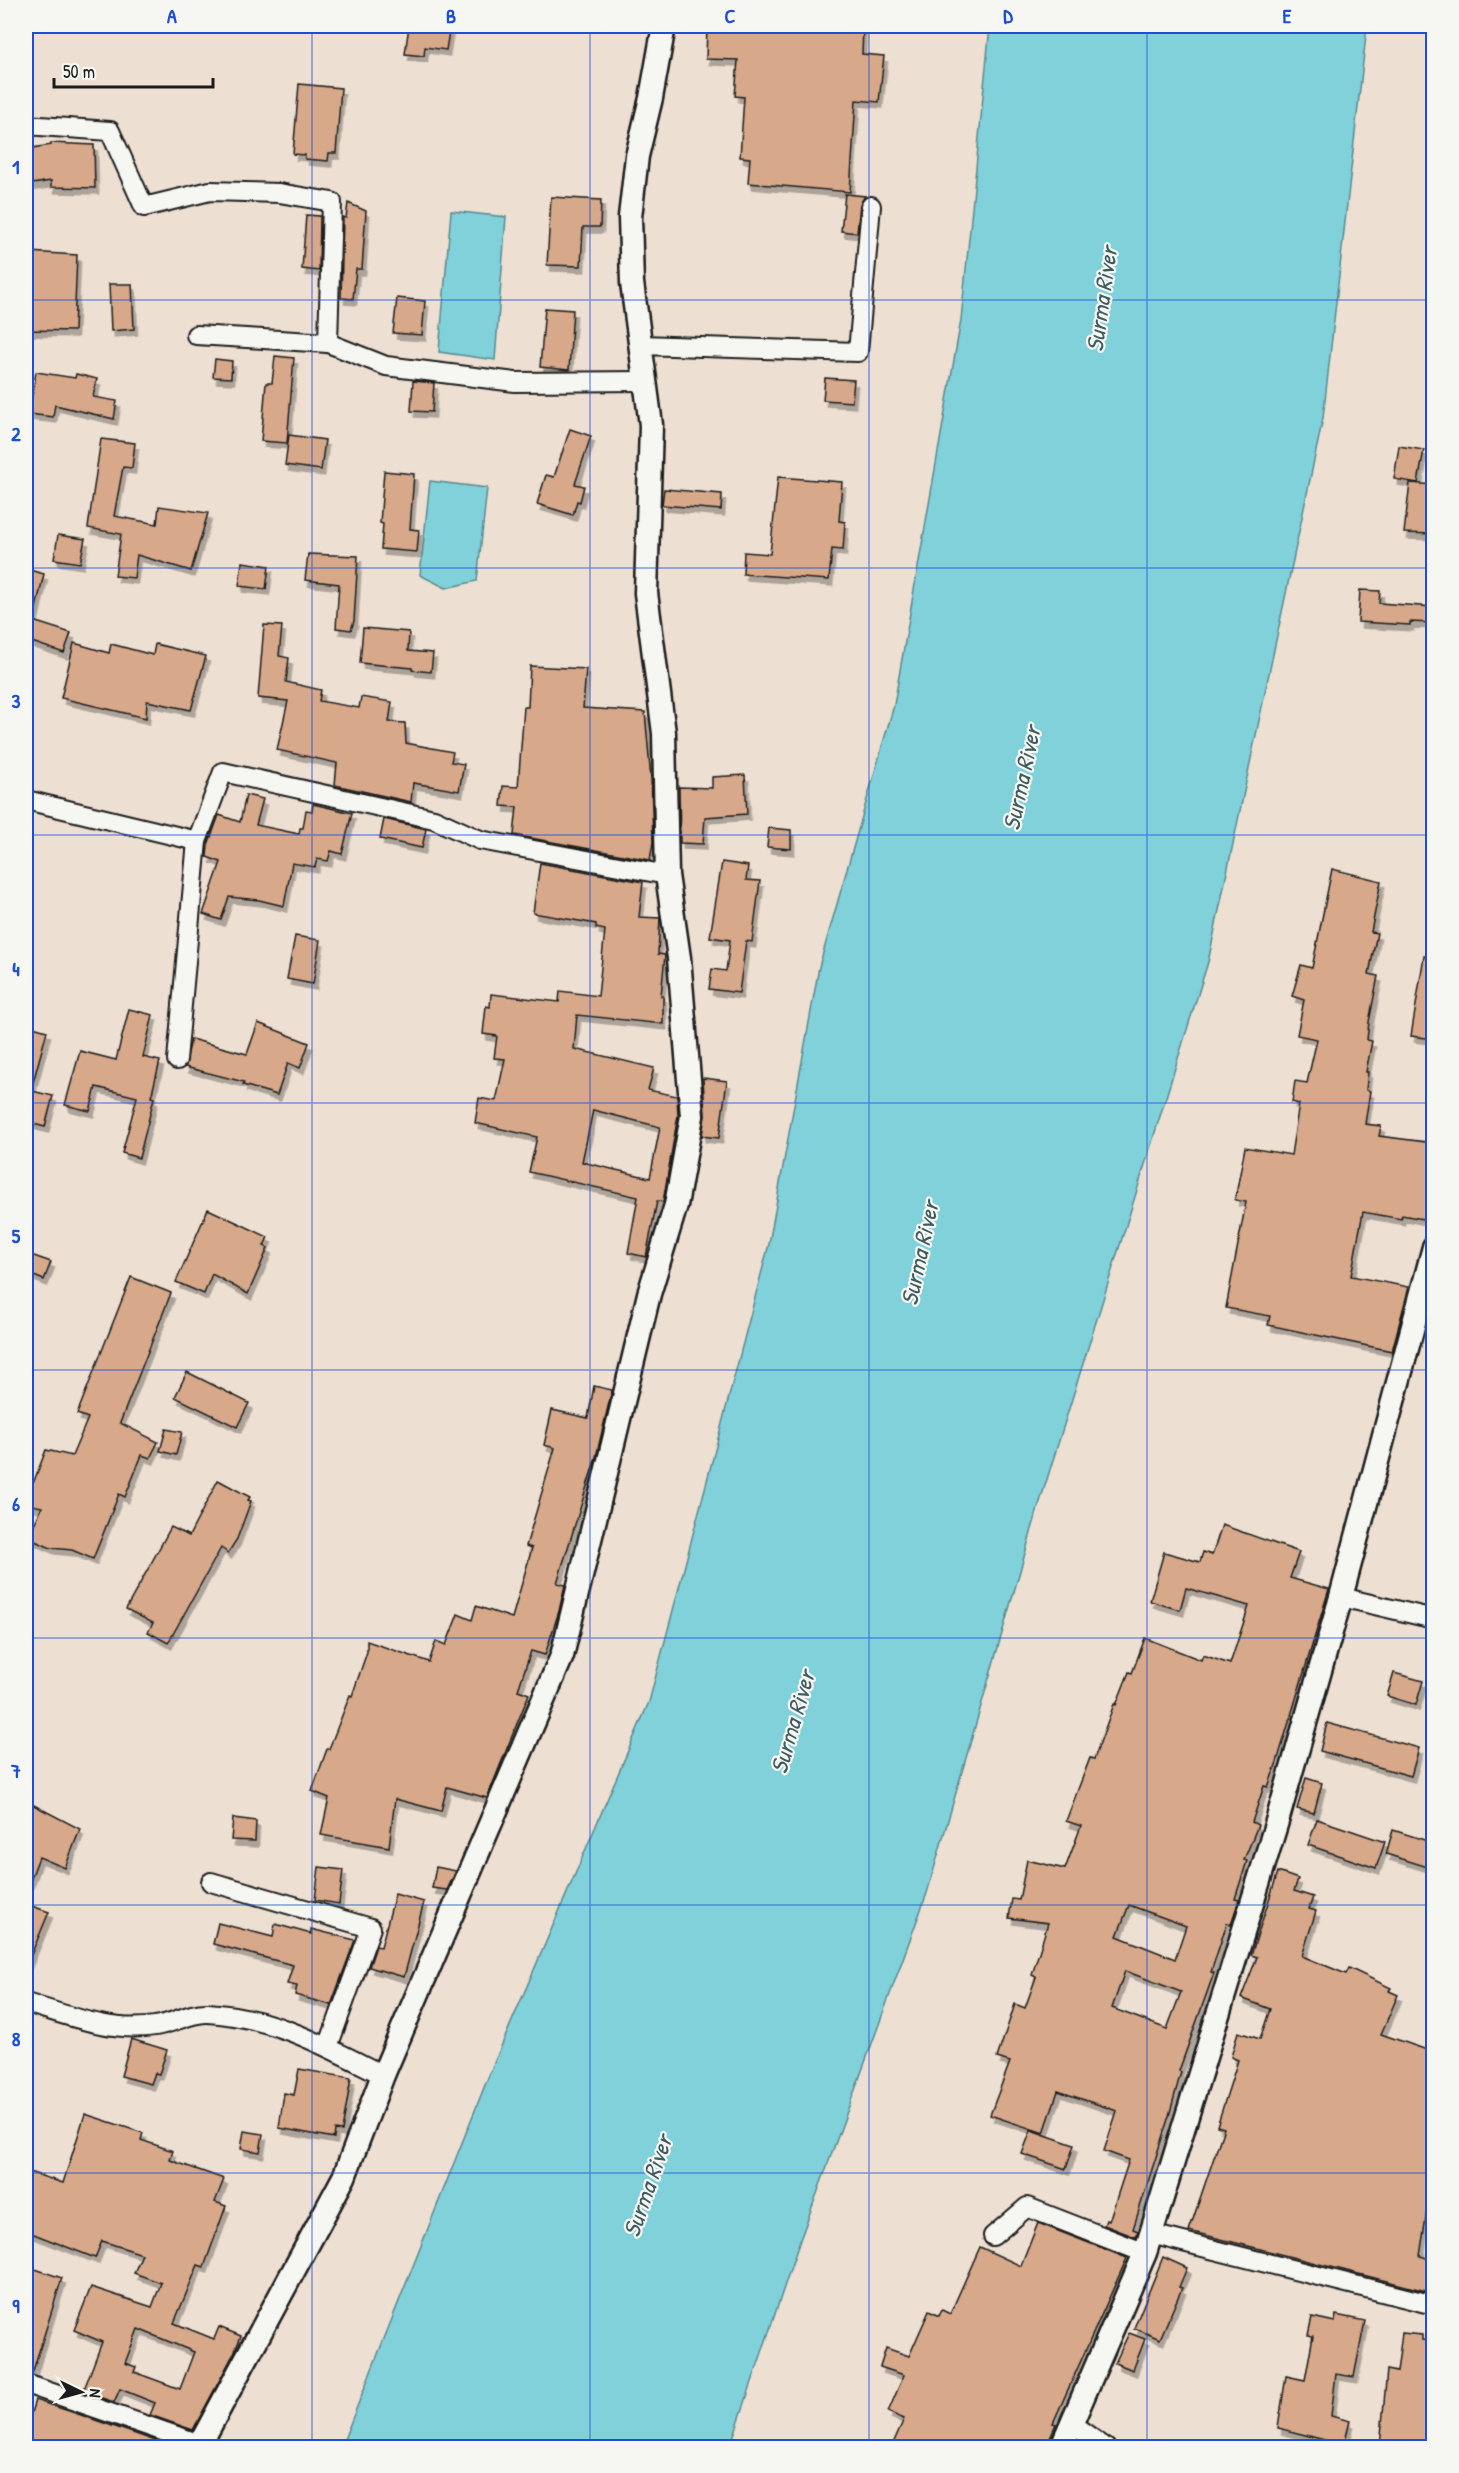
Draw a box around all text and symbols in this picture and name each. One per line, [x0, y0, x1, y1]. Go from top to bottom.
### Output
text: A [167, 2, 177, 29]
text: B [446, 2, 456, 29]
text: C [725, 2, 736, 29]
text: D [1003, 2, 1013, 29]
text: E [1283, 2, 1292, 29]
scale bar [54, 51, 213, 89]
text: 50 m [63, 59, 95, 84]
text: 1 [12, 153, 20, 180]
water label: Surma River [1078, 242, 1125, 353]
text: 2 [11, 420, 21, 447]
text: 3 [12, 687, 21, 714]
water label: Surma River [994, 720, 1048, 833]
text: 4 [12, 955, 20, 982]
water label: Surma River [892, 1195, 946, 1308]
text: 5 [12, 1222, 21, 1249]
text: 6 [12, 1490, 20, 1517]
water label: Surma River [762, 1664, 823, 1777]
text: 7 [10, 1757, 21, 1784]
text: 8 [12, 2025, 21, 2052]
water label: Surma River [615, 2128, 680, 2241]
text: 9 [12, 2292, 20, 2319]
north arrow [51, 2362, 111, 2422]
text: N [85, 2388, 107, 2399]

